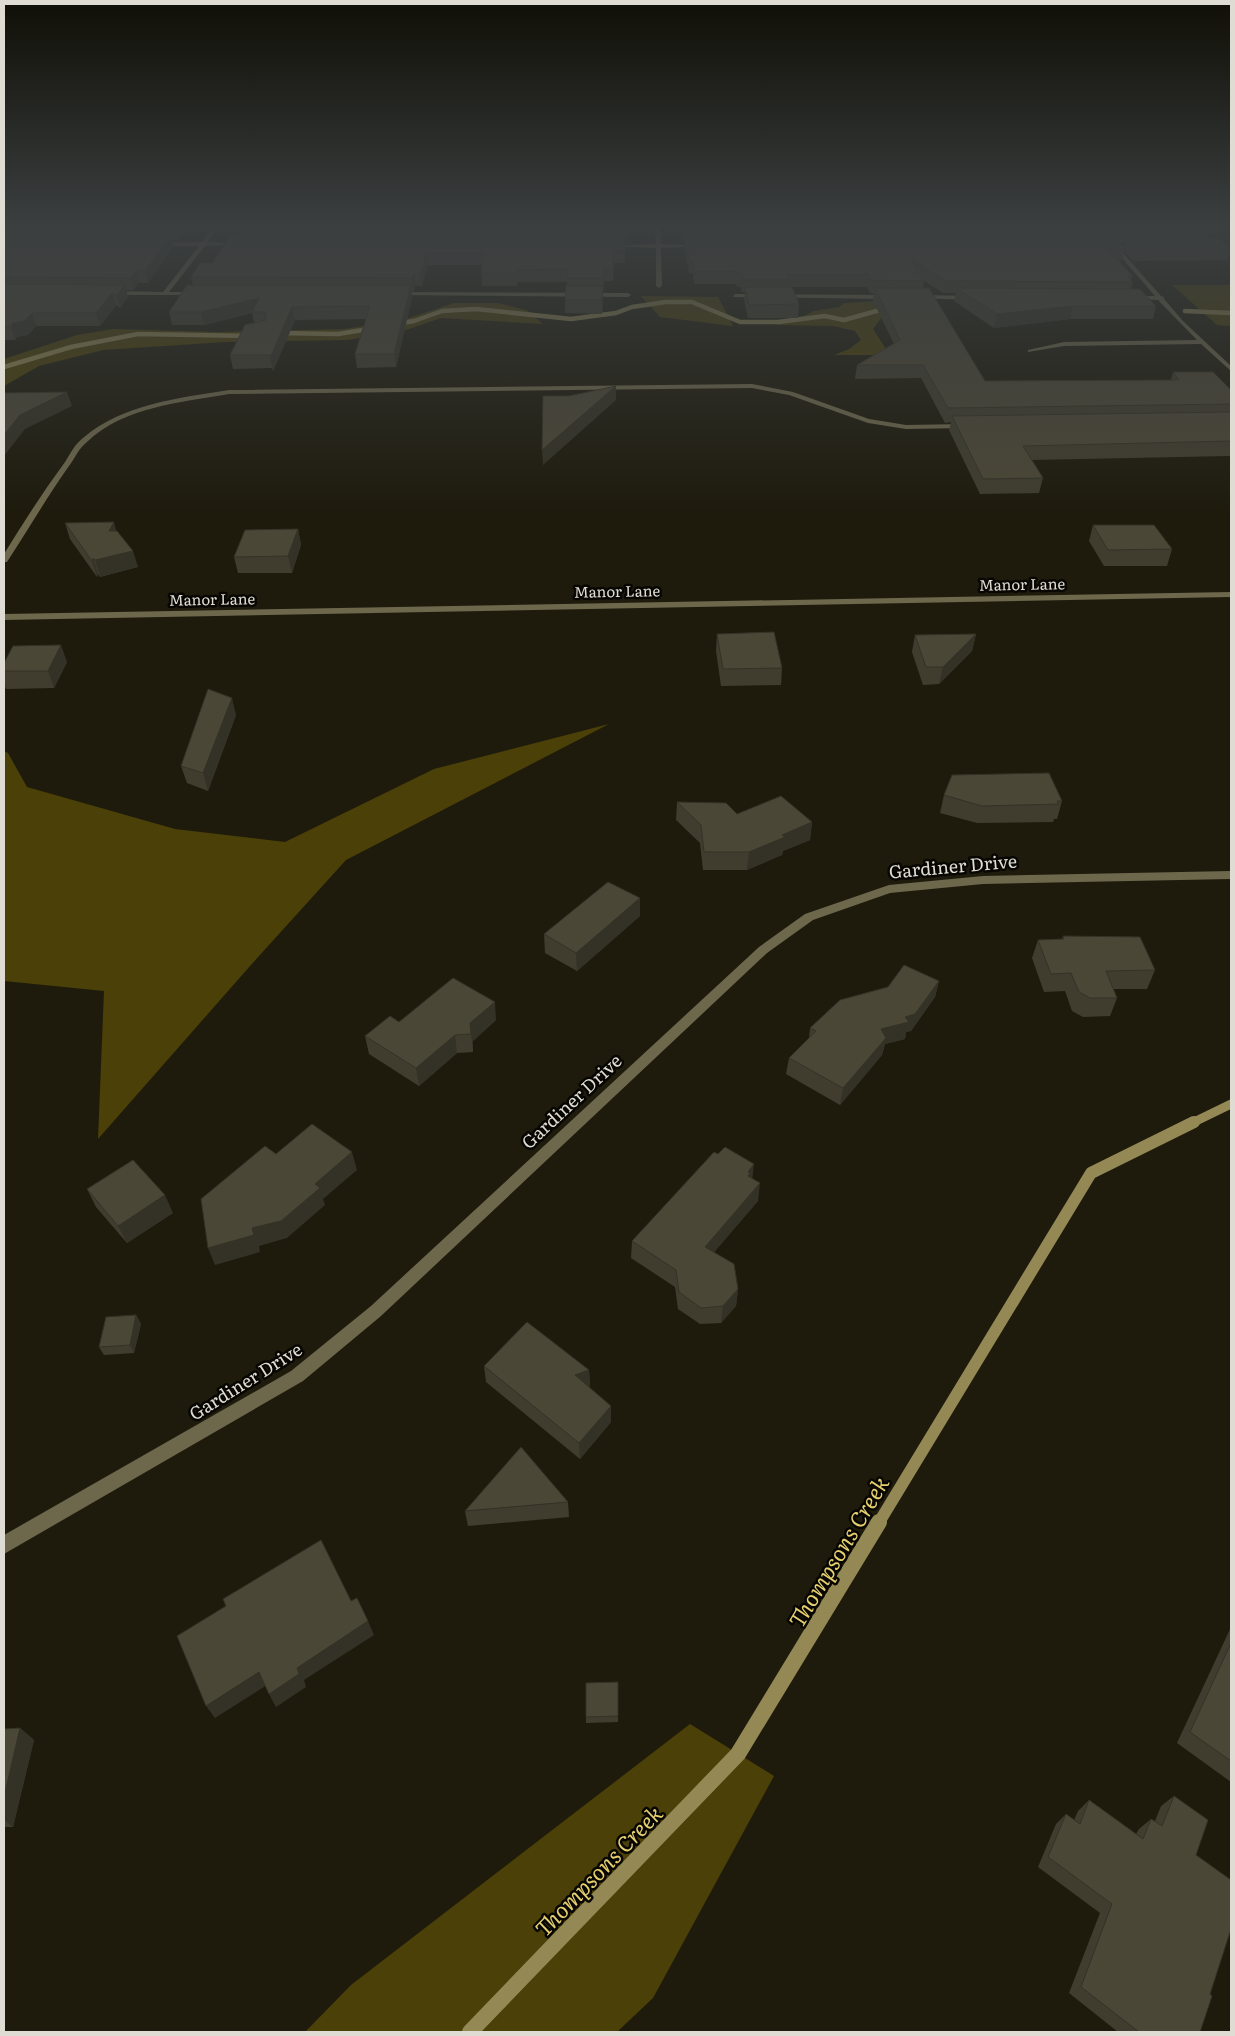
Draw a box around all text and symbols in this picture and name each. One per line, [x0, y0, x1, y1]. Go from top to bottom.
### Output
street label: Manor Lane [979, 571, 1066, 596]
street label: Manor Lane [574, 578, 661, 603]
street label: Manor Lane [169, 586, 256, 611]
street label: Gardiner Drive [888, 846, 1018, 885]
street label: Gardiner Drive [515, 1047, 627, 1155]
street label: Gardiner Drive [183, 1335, 307, 1426]
water label: Thompsons Creek [779, 1469, 896, 1633]
water label: Thompsons Creek [527, 1797, 669, 1943]

